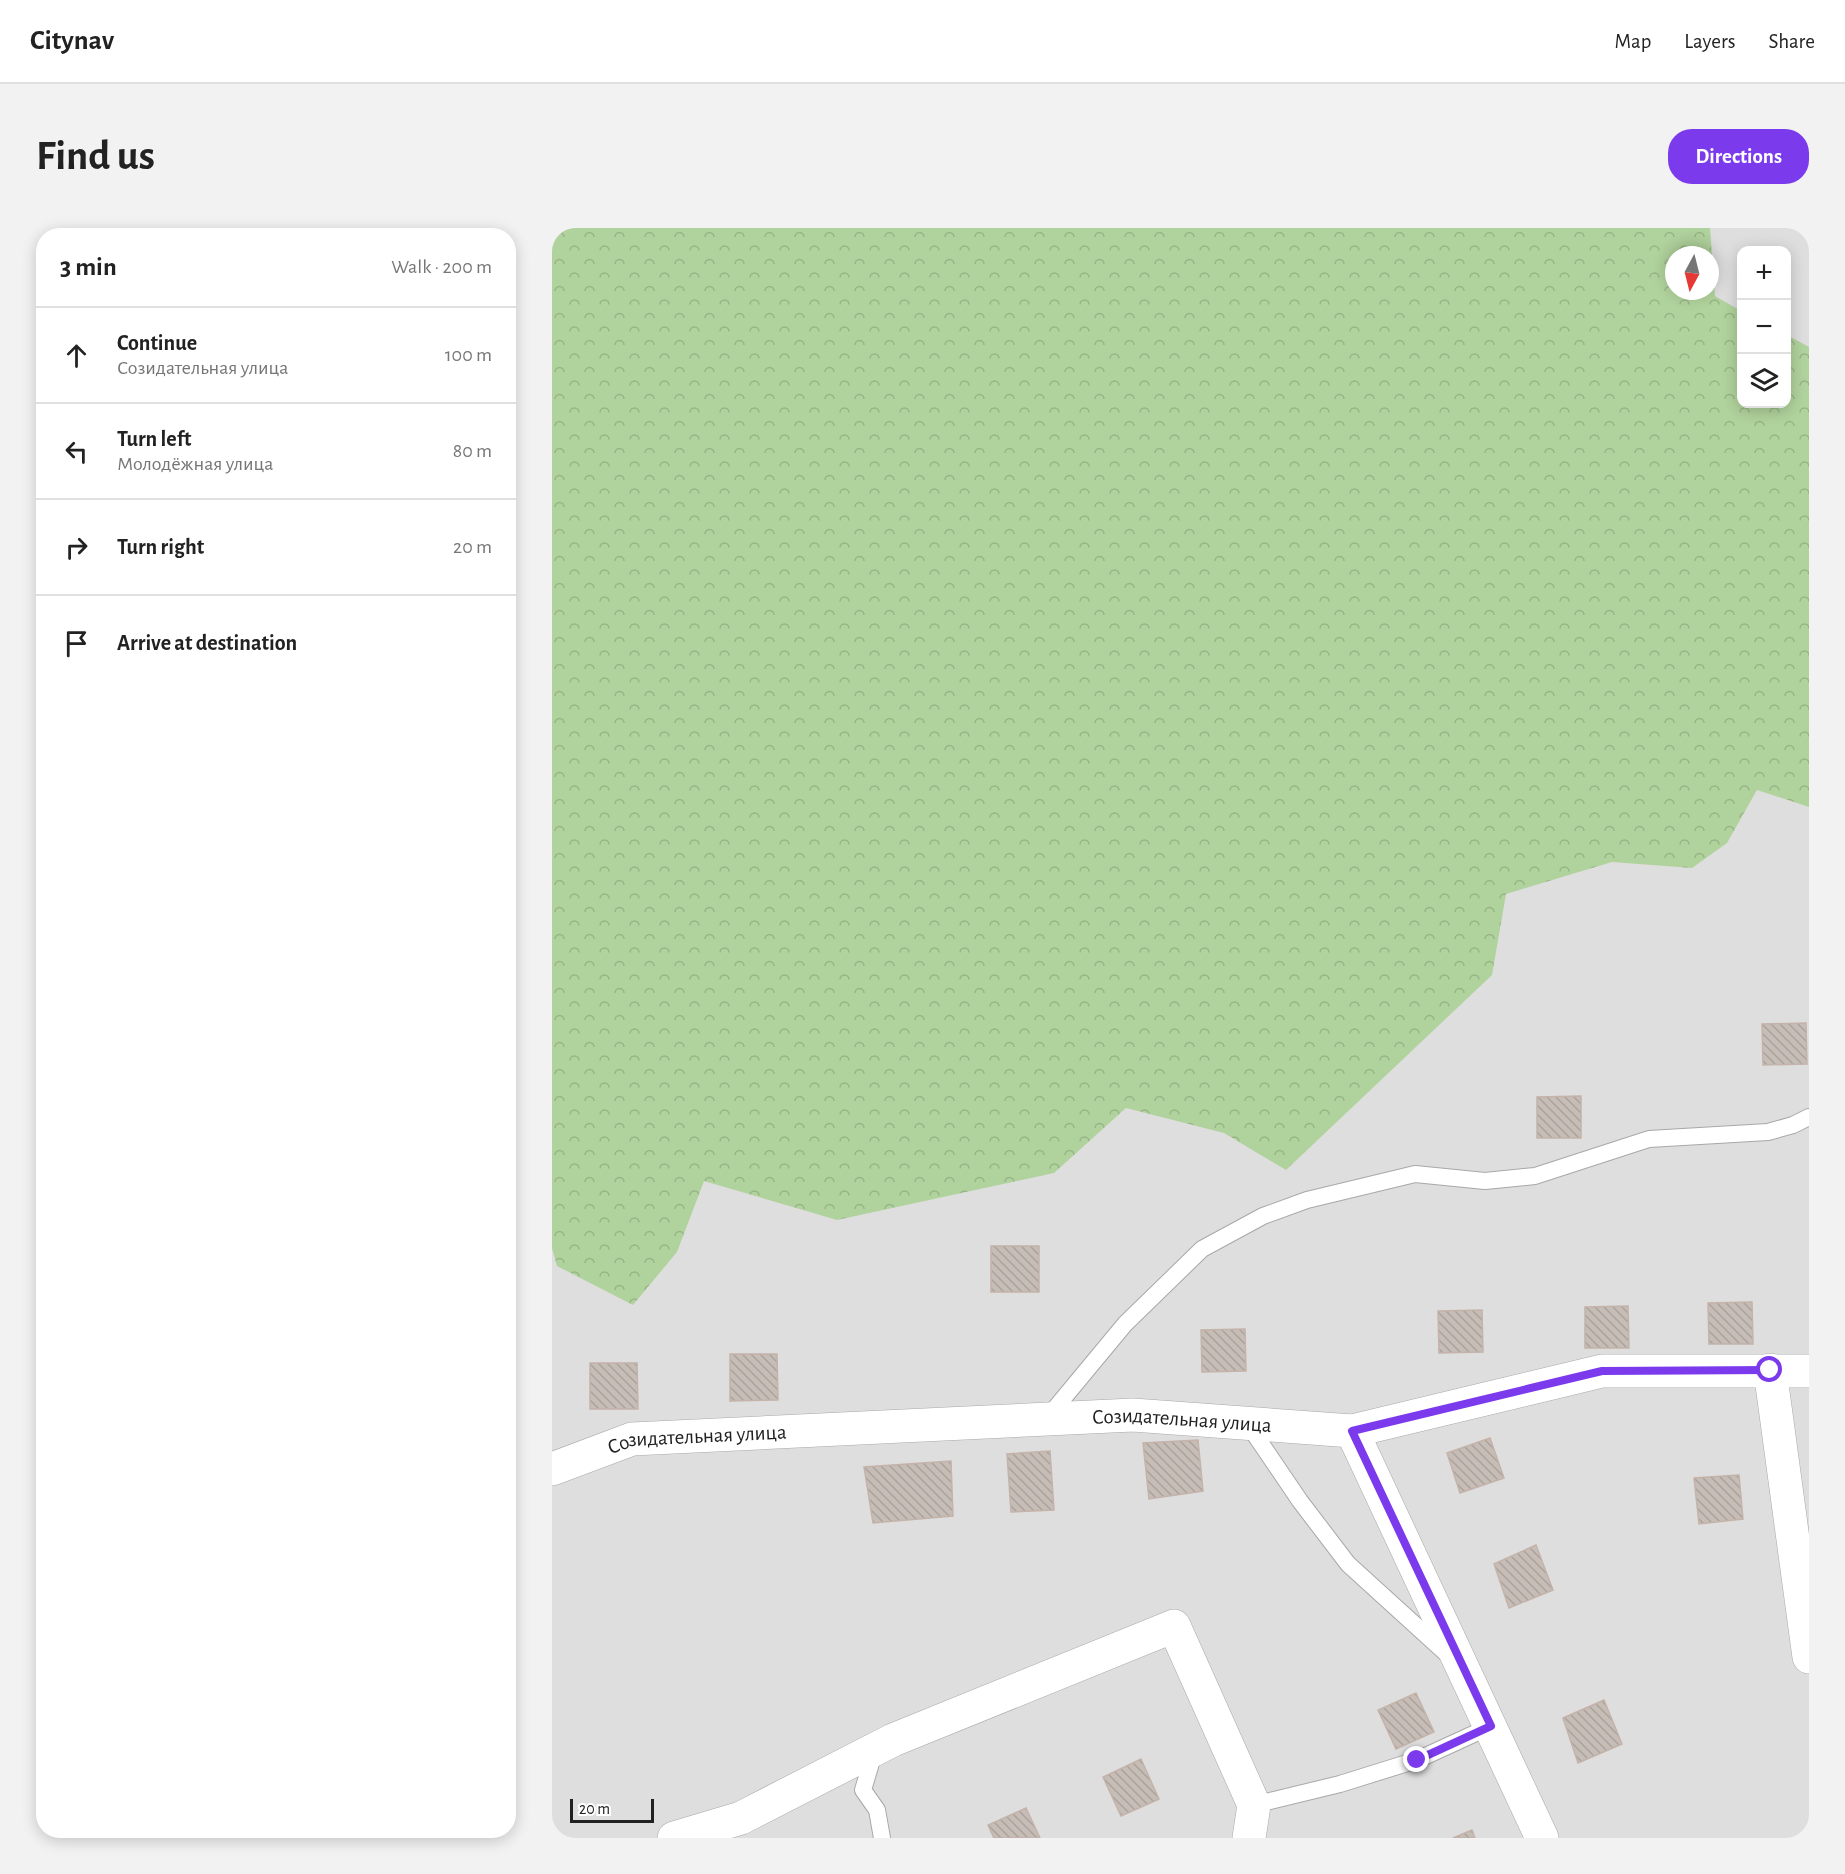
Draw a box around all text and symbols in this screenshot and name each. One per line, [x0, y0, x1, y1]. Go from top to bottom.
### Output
text: Citynav [30, 27, 114, 55]
text: Map [1615, 31, 1651, 52]
text: Layers [1684, 31, 1735, 52]
text: Share [1768, 31, 1815, 52]
button: Directions [1668, 129, 1809, 184]
text: Find us [36, 135, 155, 177]
north arrow [1665, 246, 1719, 300]
map controls [1737, 246, 1791, 408]
button: + [1737, 246, 1791, 300]
text: 3 min [60, 254, 117, 280]
text: Walk · 200 m [391, 257, 492, 277]
button: − [1737, 300, 1791, 354]
text: Continue [117, 332, 197, 354]
icon: ahead [60, 339, 93, 372]
text: 100 m [445, 345, 492, 365]
button: layers [1737, 354, 1791, 408]
text: Созидательная улица [117, 358, 288, 378]
text: Turn left [117, 428, 191, 450]
icon: left [60, 435, 93, 468]
text: 80 m [453, 441, 492, 461]
text: Молодёжная улица [117, 454, 273, 474]
icon: right [60, 531, 93, 564]
text: Turn right [117, 536, 204, 558]
text: 20 m [453, 537, 492, 557]
icon: arrive [60, 627, 93, 660]
text: Arrive at destination [117, 632, 297, 654]
route start [1756, 1356, 1782, 1382]
street label: Созидательная улица [1092, 1405, 1273, 1436]
street label: Созидательная улица [605, 1422, 787, 1458]
route end [1403, 1746, 1429, 1772]
scale bar [570, 1796, 654, 1824]
text: 20 m [579, 1801, 610, 1817]

